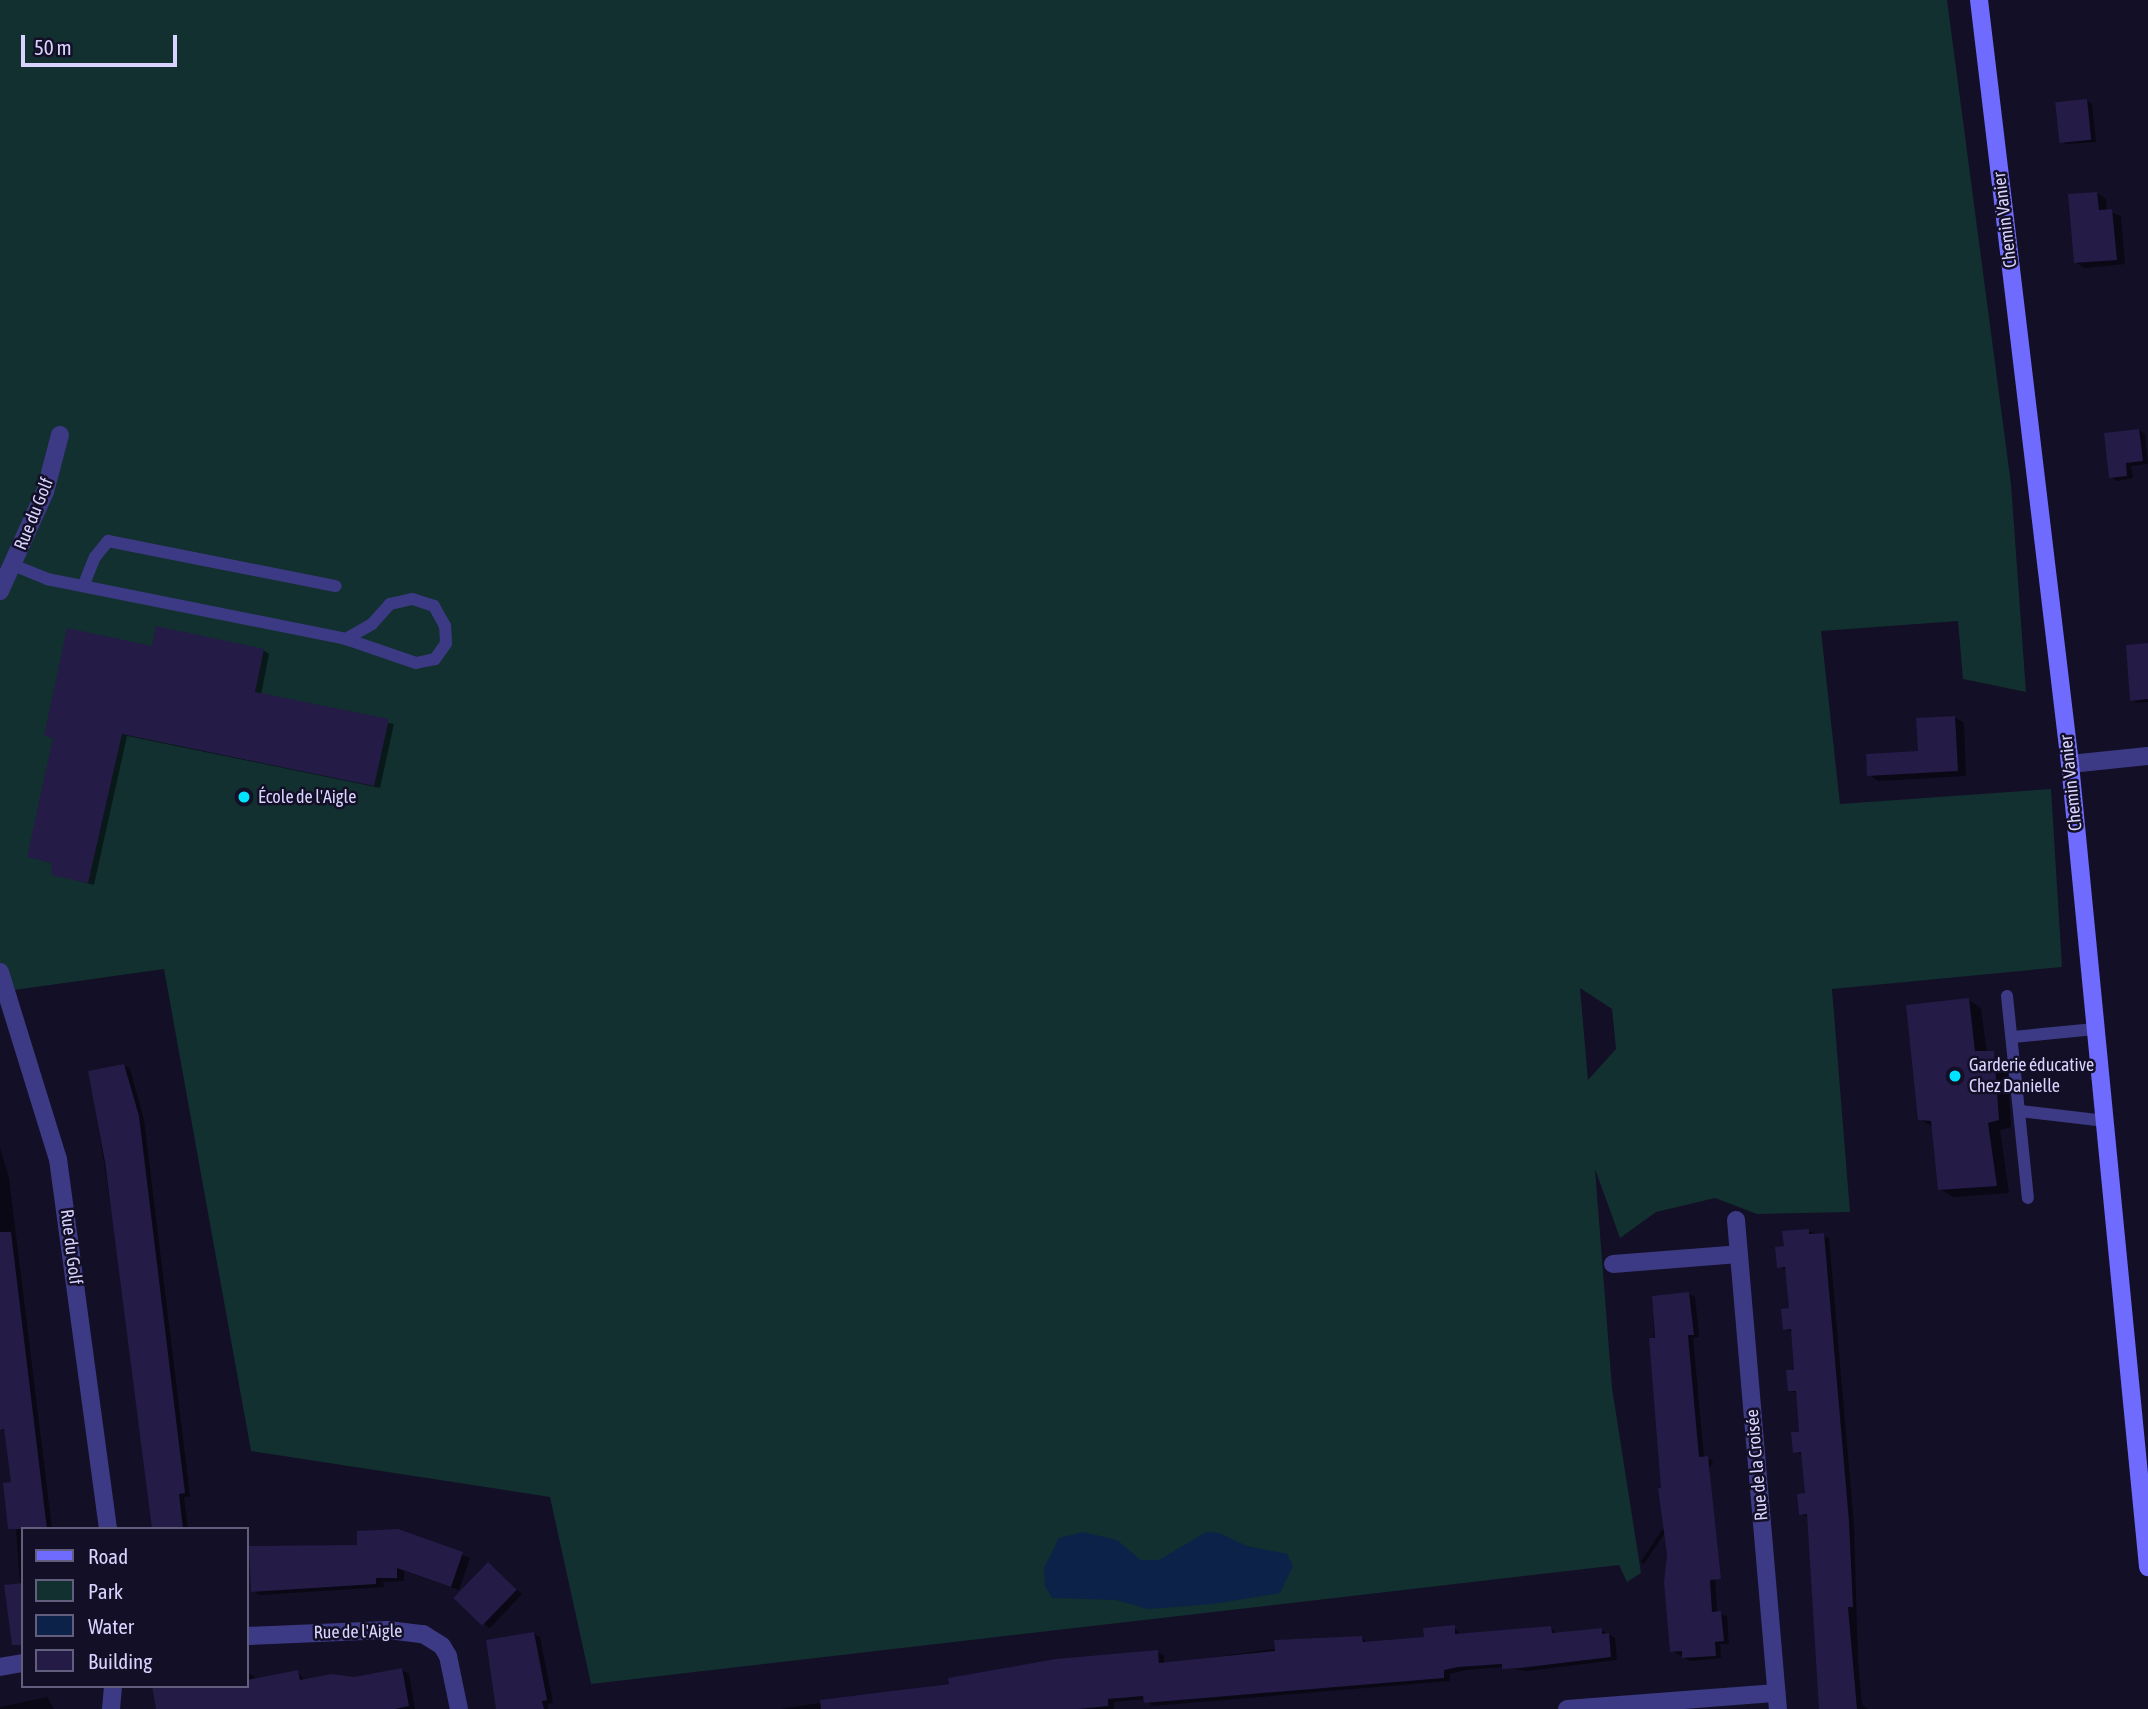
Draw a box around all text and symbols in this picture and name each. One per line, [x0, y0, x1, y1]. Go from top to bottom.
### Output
scale bar [24, 21, 180, 65]
text: 50 m [34, 35, 72, 59]
street label: Chemin Vanier [1988, 171, 2022, 269]
street label: Rue du Golf [10, 475, 58, 553]
street label: Chemin Vanier [2055, 734, 2087, 832]
place label: École de l'Aigle [258, 786, 356, 808]
marker: École de l'Aigle [236, 789, 252, 805]
place label: Garderie éducative Chez Danielle [1969, 1055, 2094, 1098]
marker: Garderie éducative Chez Danielle [1947, 1068, 1963, 1084]
street label: Rue du Golf [56, 1208, 86, 1286]
street label: Rue de la Croisée [1741, 1408, 1773, 1522]
legend [21, 1527, 248, 1688]
text: Road [88, 1544, 128, 1568]
text: Park [88, 1579, 123, 1603]
text: Water [88, 1614, 134, 1638]
street label: Rue de l'Aigle [313, 1620, 403, 1644]
text: Building [88, 1649, 152, 1673]

